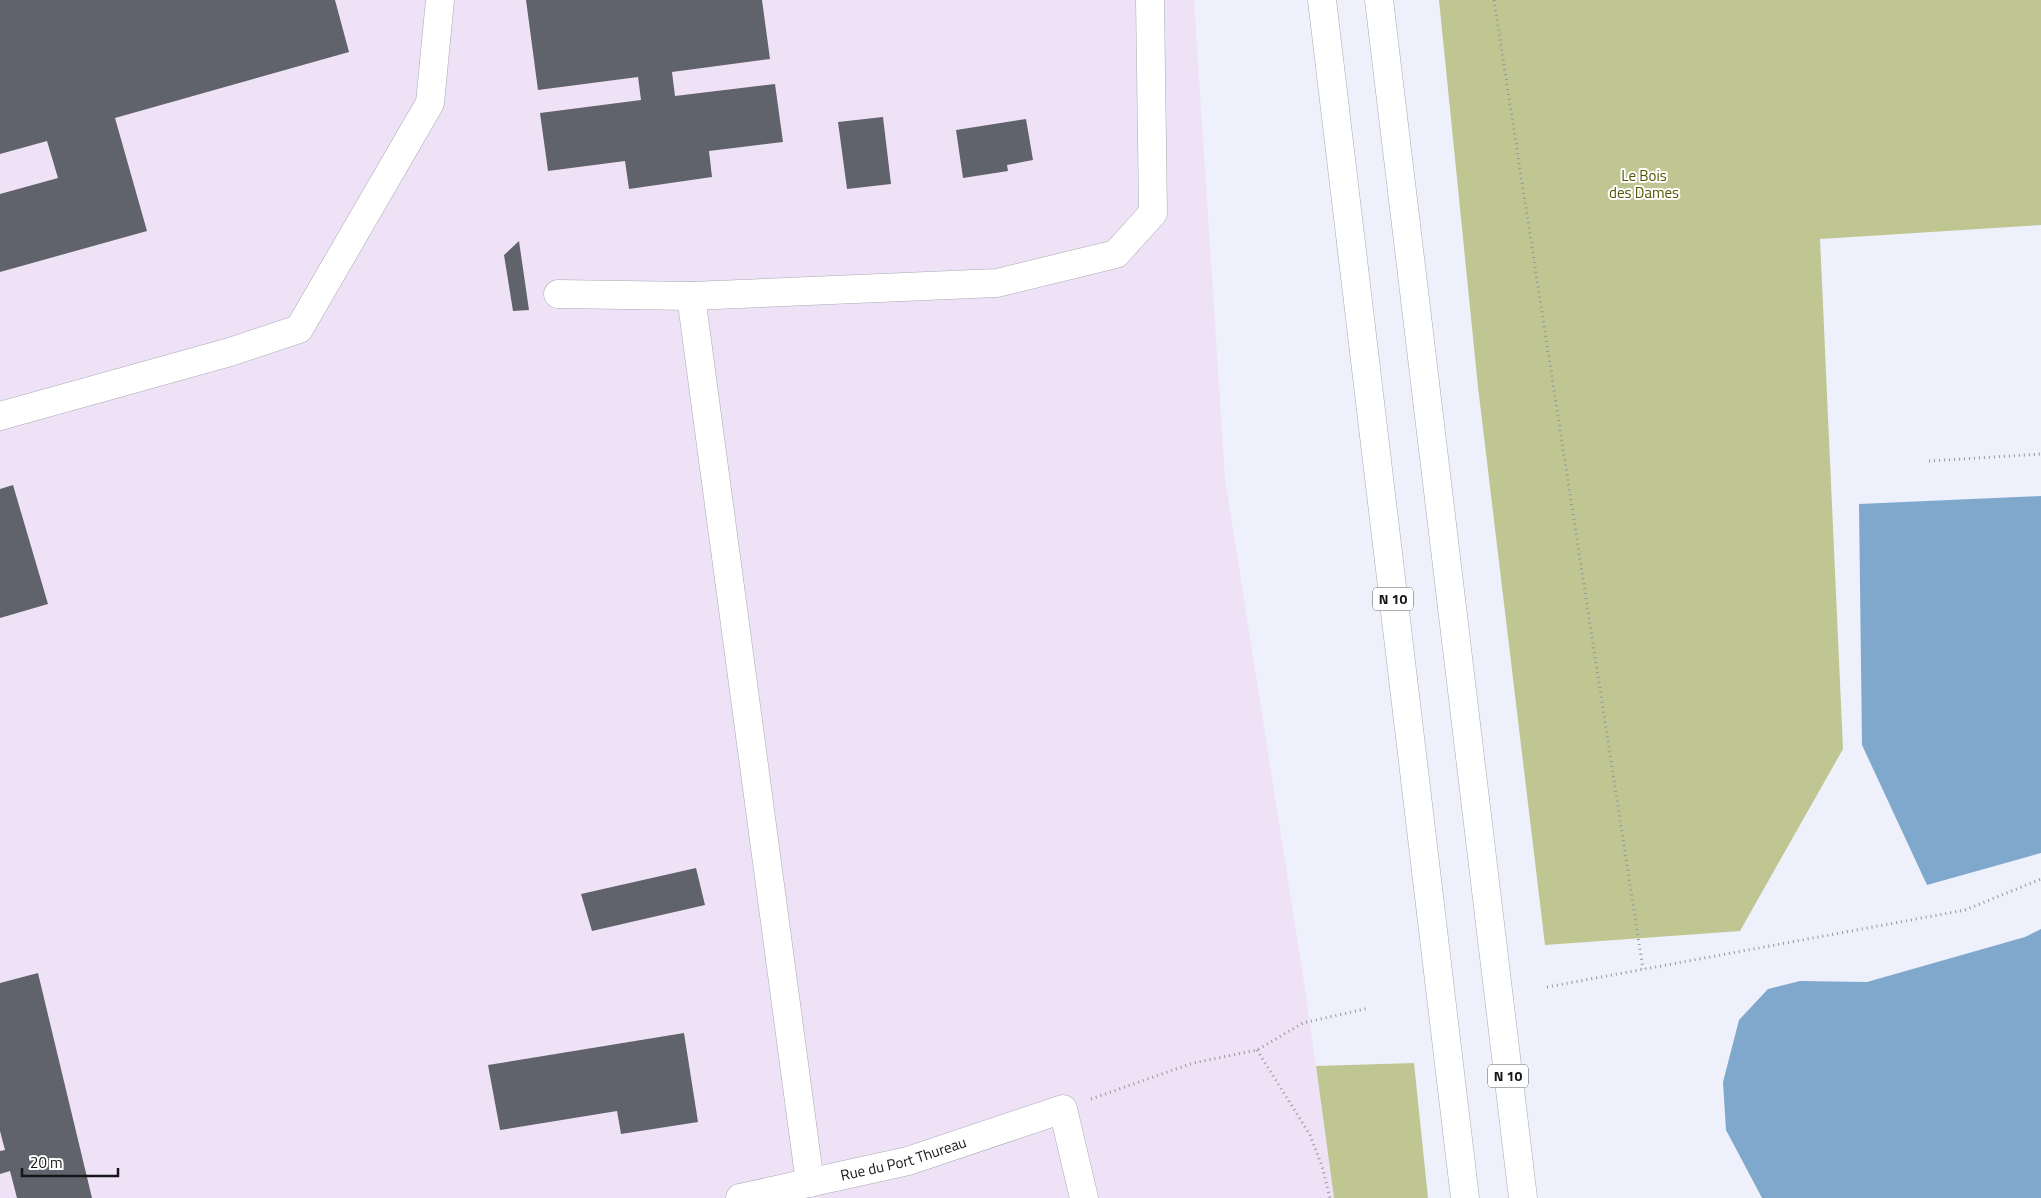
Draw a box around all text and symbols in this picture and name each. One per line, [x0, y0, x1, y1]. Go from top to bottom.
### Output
park label: Le Bois des Dames [1609, 164, 1679, 204]
road number: N 10 [1373, 588, 1413, 610]
road number: N 10 [1488, 1064, 1528, 1088]
street label: Rue du Port Thureau [838, 1130, 969, 1187]
scale bar [22, 1146, 119, 1178]
text: 20 m [30, 1151, 63, 1174]

